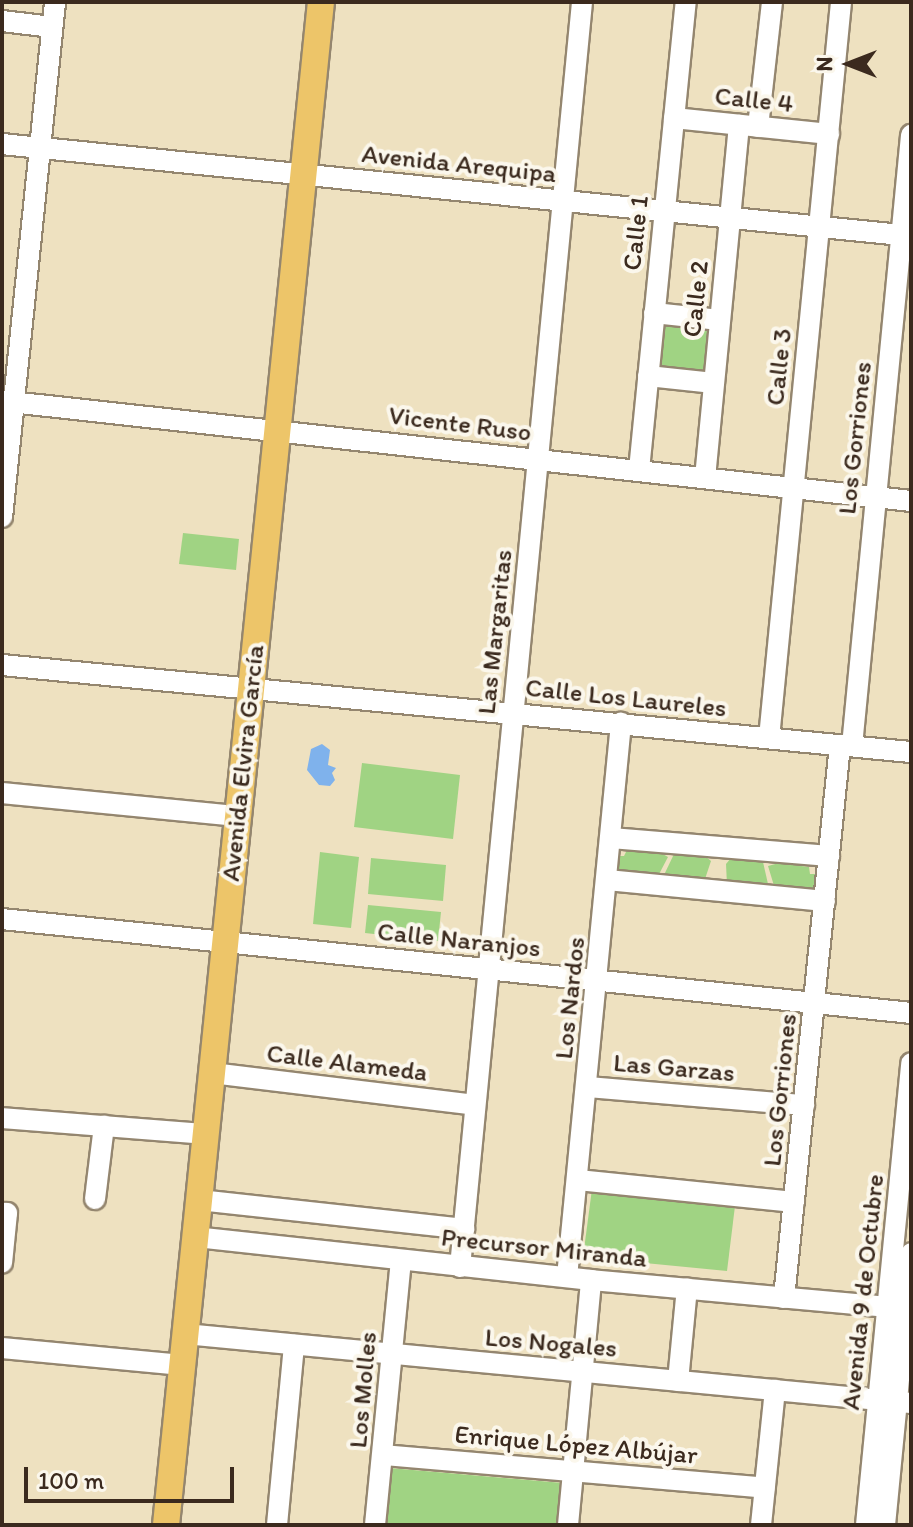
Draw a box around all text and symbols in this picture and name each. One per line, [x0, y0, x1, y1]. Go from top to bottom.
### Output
north arrow [809, 24, 889, 104]
text: N [811, 57, 838, 71]
street label: Calle 4 [713, 80, 795, 120]
street label: Avenida Arequipa [360, 138, 558, 190]
street label: Calle 1 [617, 194, 655, 272]
street label: Calle 2 [676, 259, 716, 339]
street label: Calle 3 [759, 327, 799, 407]
street label: Los Gorriones [831, 360, 879, 516]
street label: Vicente Ruso [387, 400, 533, 448]
street label: Las Margaritas [471, 548, 519, 716]
street label: Avenida Elvira García [215, 643, 271, 883]
street label: Calle Los Laureles [524, 672, 728, 724]
street label: Calle Naranjos [377, 916, 541, 964]
street label: Los Nardos [548, 935, 592, 1061]
street label: Los Gorriones [756, 1012, 804, 1168]
street label: Calle Alameda [265, 1038, 429, 1088]
street label: Las Garzas [612, 1047, 736, 1089]
street label: Avenida 9 de Octubre [835, 1172, 891, 1412]
street label: Precursor Miranda [440, 1222, 648, 1274]
street label: Los Nogales [484, 1322, 618, 1364]
street label: Los Molles [342, 1331, 384, 1449]
street label: Enrique López Albújar [453, 1419, 699, 1471]
scale bar [28, 1451, 238, 1501]
text: 100 m [38, 1466, 104, 1495]

